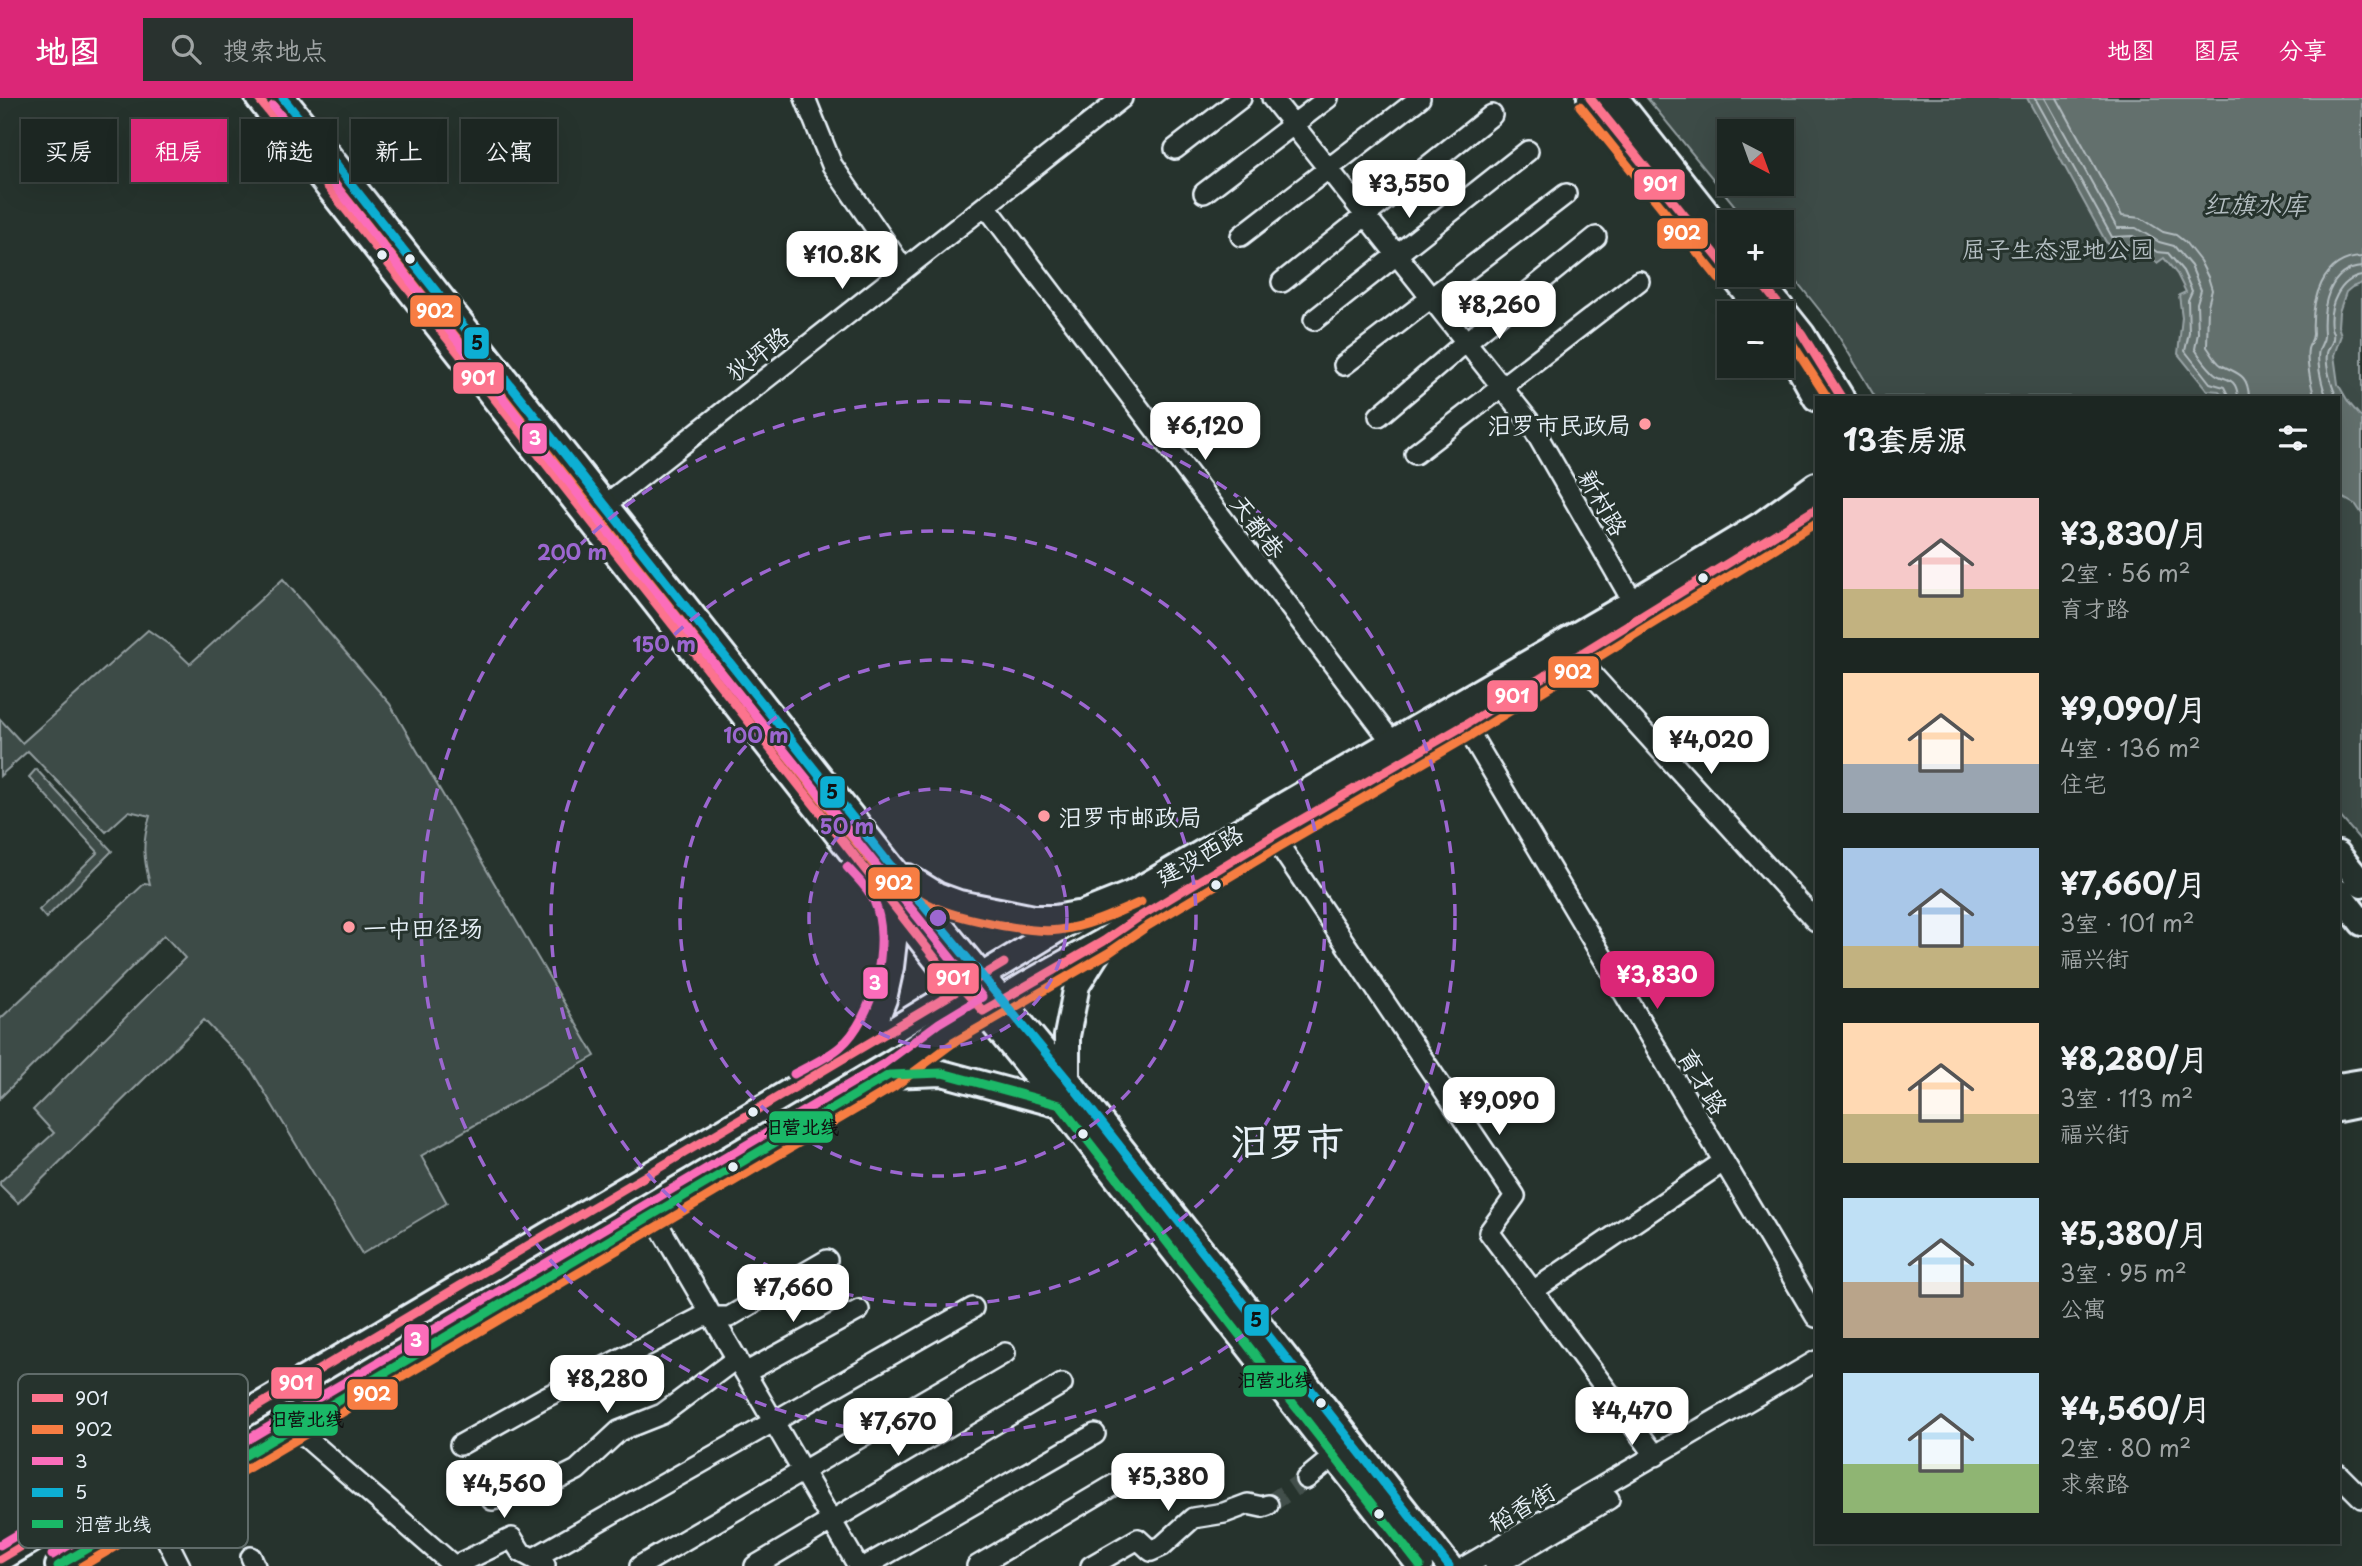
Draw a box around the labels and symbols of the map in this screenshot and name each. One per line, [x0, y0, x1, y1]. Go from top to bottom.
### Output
north arrow [1717, 119, 1794, 196]
pin: ¥3,550 [1352, 160, 1466, 220]
line badge: 901 [1633, 168, 1686, 201]
text: 901 [1643, 169, 1677, 197]
water label: 红旗水库 [2203, 184, 2309, 223]
line badge: 902 [1656, 217, 1709, 250]
text: 902 [1663, 218, 1701, 246]
park label: 屈子生态湿地公园 [1962, 230, 2154, 266]
pin: ¥10.8K [785, 232, 899, 291]
unlabelled marker [375, 248, 389, 262]
unlabelled marker [403, 252, 417, 266]
pin: ¥8,260 [1442, 282, 1556, 341]
line badge: 902 [409, 294, 462, 328]
text: 902 [416, 296, 454, 324]
street label: 狄坪路 [718, 317, 796, 389]
line badge: 5 [463, 326, 490, 360]
text: 5 [471, 328, 483, 356]
line badge: 901 [452, 361, 505, 395]
text: 901 [461, 363, 495, 391]
pin: ¥6,120 [1148, 402, 1262, 462]
place label: 汨罗市民政局 [1487, 406, 1631, 442]
marker: 汨罗市民政局 [1637, 416, 1653, 432]
line badge: 3 [521, 422, 548, 455]
text: 3 [529, 423, 541, 451]
street label: 新村路 [1570, 462, 1638, 542]
street label: 天都巷 [1223, 486, 1295, 566]
text: 200 m [537, 535, 607, 567]
unlabelled marker [1696, 571, 1710, 585]
text: 150 m [632, 627, 696, 659]
line badge: 902 [1547, 655, 1600, 689]
text: 902 [1554, 657, 1592, 685]
line badge: 901 [1486, 679, 1539, 713]
text: 901 [1495, 681, 1529, 709]
pin: ¥4,020 [1654, 716, 1768, 776]
text: 100 m [723, 718, 789, 750]
line badge: 5 [819, 775, 846, 809]
text: 5 [826, 777, 838, 805]
place label: 汨罗市邮政局 [1058, 798, 1202, 834]
marker: 汨罗市邮政局 [1036, 808, 1052, 824]
text: 50 m [820, 809, 874, 841]
street label: 建设西路 [1148, 814, 1250, 894]
line badge: 902 [867, 866, 921, 900]
text: 902 [875, 868, 913, 896]
unlabelled marker [1209, 878, 1223, 892]
centre of rings [926, 906, 950, 930]
place label: 一中田径场 [363, 909, 483, 945]
marker: 一中田径场 [341, 919, 357, 935]
pin: ¥3,830 [1600, 951, 1714, 1011]
line badge: 901 [926, 962, 980, 995]
text: 901 [936, 963, 970, 991]
line badge: 3 [862, 966, 889, 1000]
text: 3 [869, 968, 881, 996]
street label: 育才路 [1670, 1041, 1738, 1121]
pin: ¥9,090 [1442, 1077, 1556, 1137]
unlabelled marker [746, 1105, 760, 1119]
line badge: 汨营北线 [768, 1110, 834, 1144]
district label: 汨罗市 [1230, 1111, 1344, 1168]
text: 汨营北线 [763, 1112, 839, 1140]
unlabelled marker [1076, 1127, 1090, 1141]
unlabelled marker [726, 1160, 740, 1174]
pin: ¥7,660 [736, 1264, 850, 1324]
line badge: 5 [1243, 1303, 1270, 1337]
text: 5 [1250, 1305, 1262, 1333]
line badge: 3 [403, 1323, 430, 1357]
text: 3 [410, 1325, 422, 1353]
pin: ¥8,280 [550, 1356, 664, 1415]
line badge: 汨营北线 [1242, 1364, 1308, 1398]
text: 汨营北线 [1237, 1365, 1313, 1393]
line badge: 901 [270, 1366, 323, 1400]
text: 901 [279, 1368, 313, 1396]
legend [18, 1374, 248, 1548]
line badge: 902 [346, 1378, 399, 1411]
text: 902 [353, 1379, 391, 1407]
text: 901 [75, 1383, 109, 1411]
pin: ¥4,470 [1575, 1388, 1689, 1447]
unlabelled marker [1314, 1396, 1328, 1410]
pin: ¥7,670 [841, 1398, 955, 1458]
line badge: 汨营北线 [272, 1403, 339, 1437]
text: 汨营北线 [268, 1404, 344, 1432]
text: 902 [75, 1414, 113, 1442]
text: 3 [75, 1446, 88, 1474]
pin: ¥5,380 [1111, 1454, 1225, 1513]
pin: ¥4,560 [447, 1460, 561, 1520]
street label: 稻香街 [1481, 1472, 1561, 1540]
text: 5 [75, 1477, 87, 1505]
unlabelled marker [1372, 1507, 1386, 1521]
text: 汨营北线 [75, 1509, 151, 1537]

